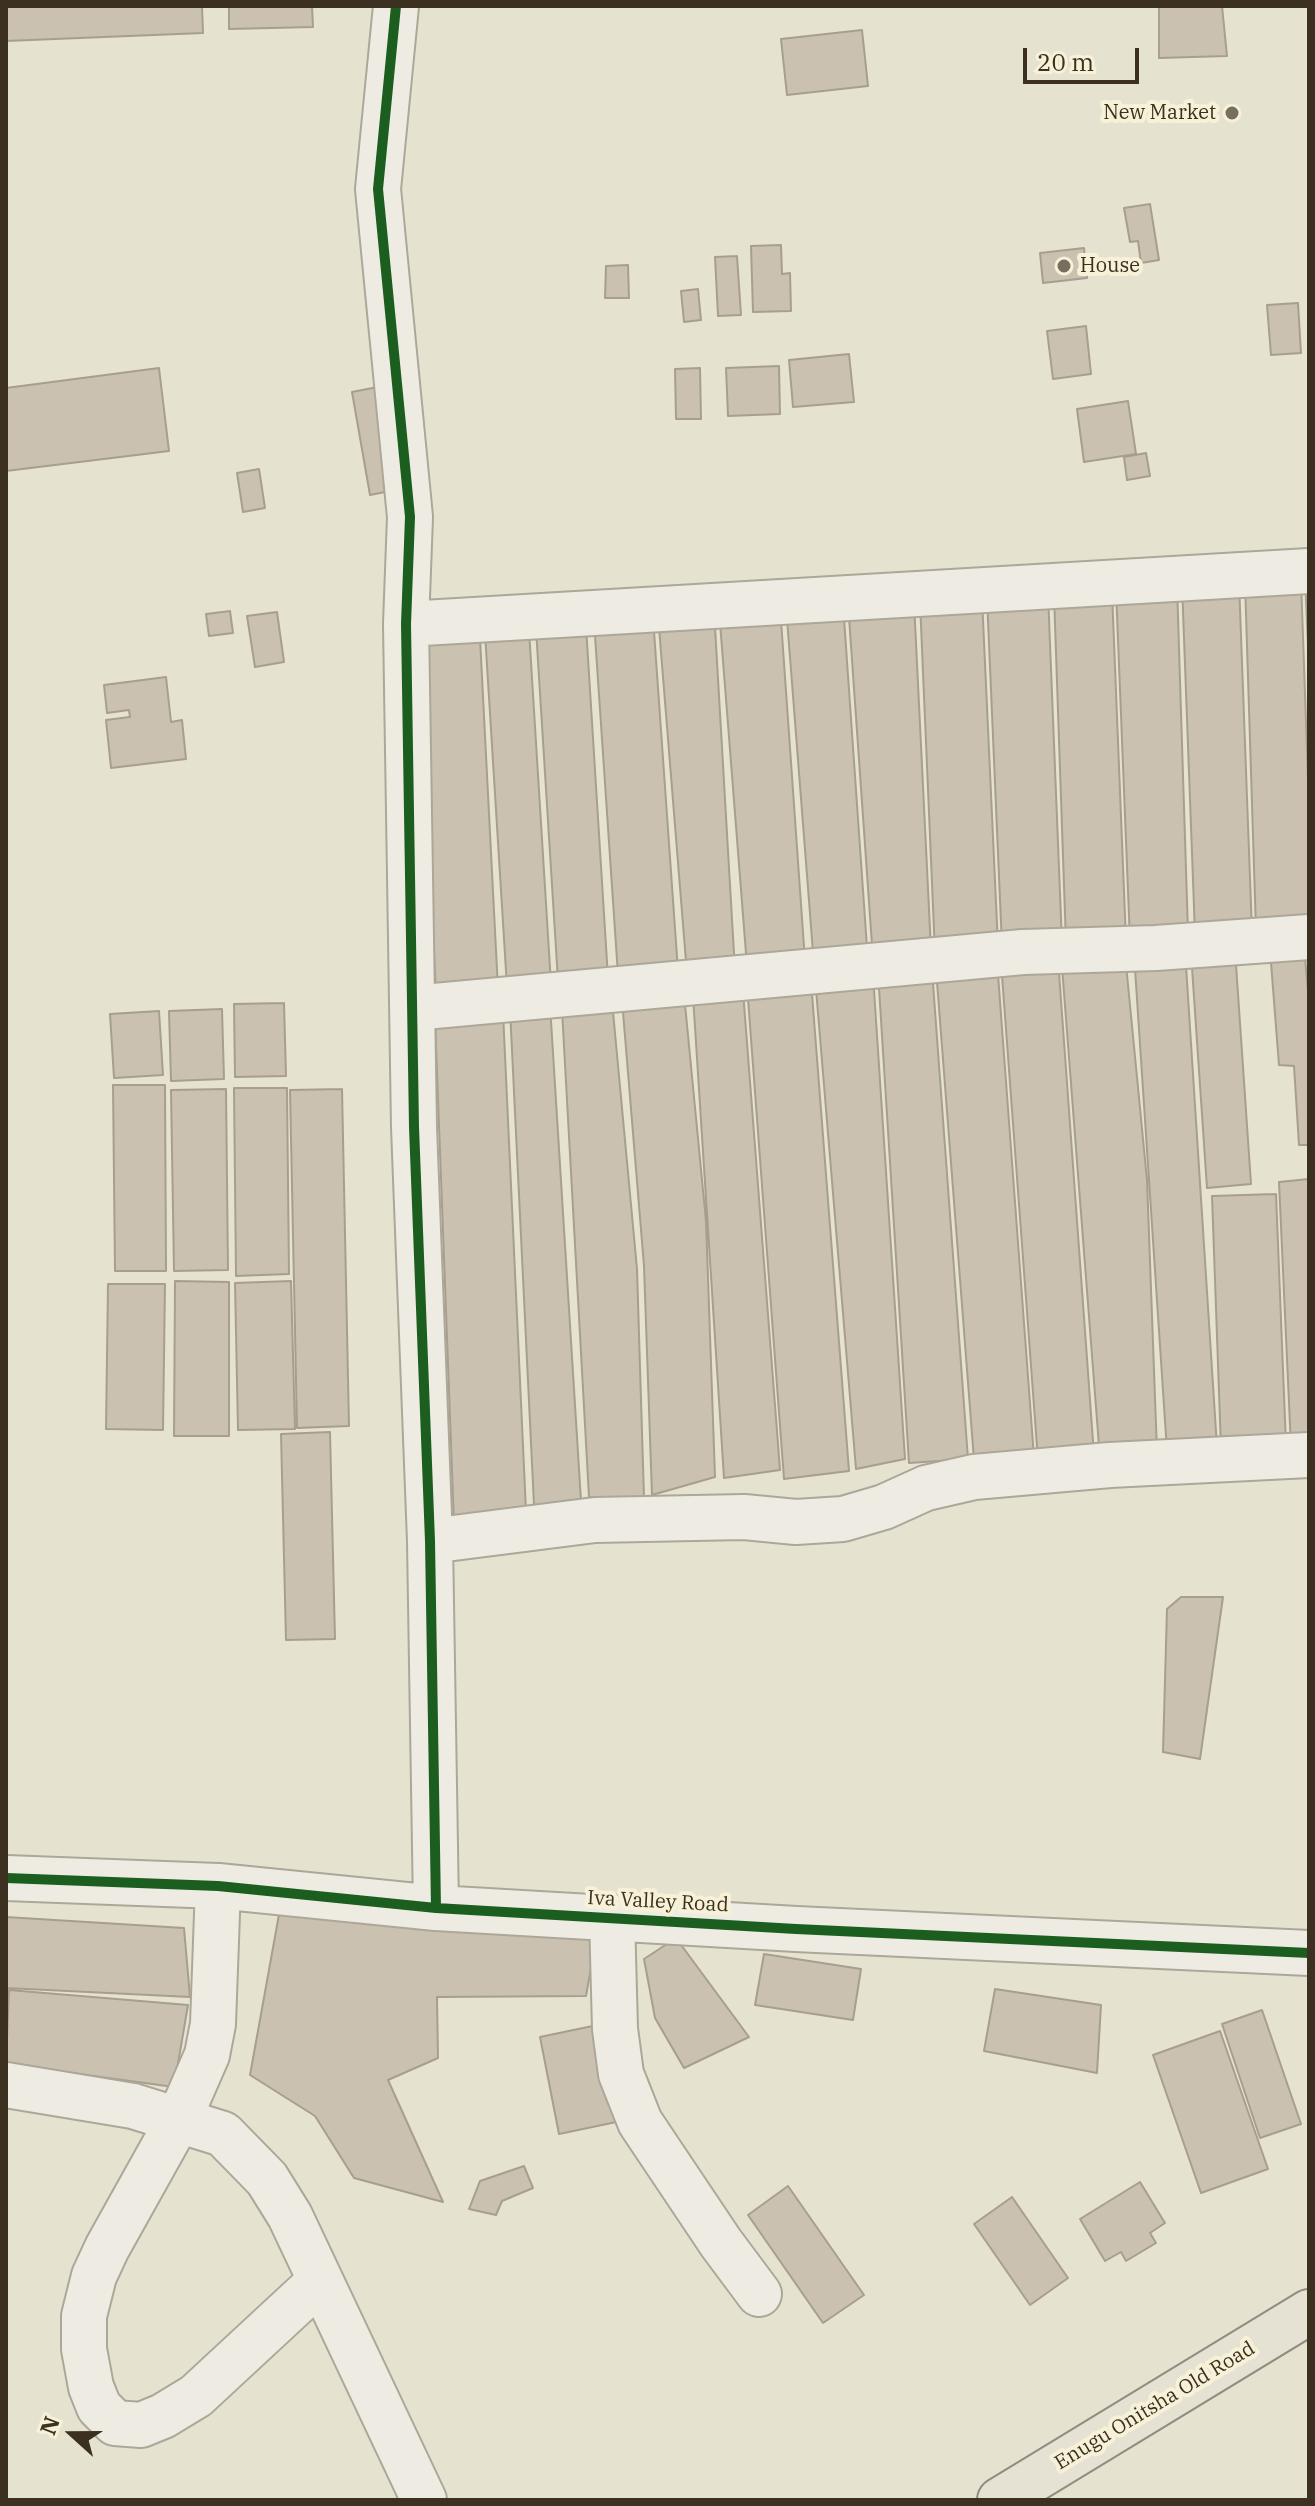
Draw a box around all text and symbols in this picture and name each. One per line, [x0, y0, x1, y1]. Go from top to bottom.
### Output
scale bar [1027, 32, 1143, 82]
text: 20 m [1037, 46, 1094, 78]
place label: New Market [1103, 101, 1216, 125]
marker: New Market [1223, 104, 1241, 122]
place label: House [1080, 254, 1140, 278]
marker: House [1055, 257, 1073, 275]
street label: Iva Valley Road [587, 1886, 729, 1918]
street label: Enugu Onitsha Old Road [1051, 2337, 1259, 2475]
north arrow [32, 2394, 112, 2474]
text: N [32, 2412, 66, 2439]

